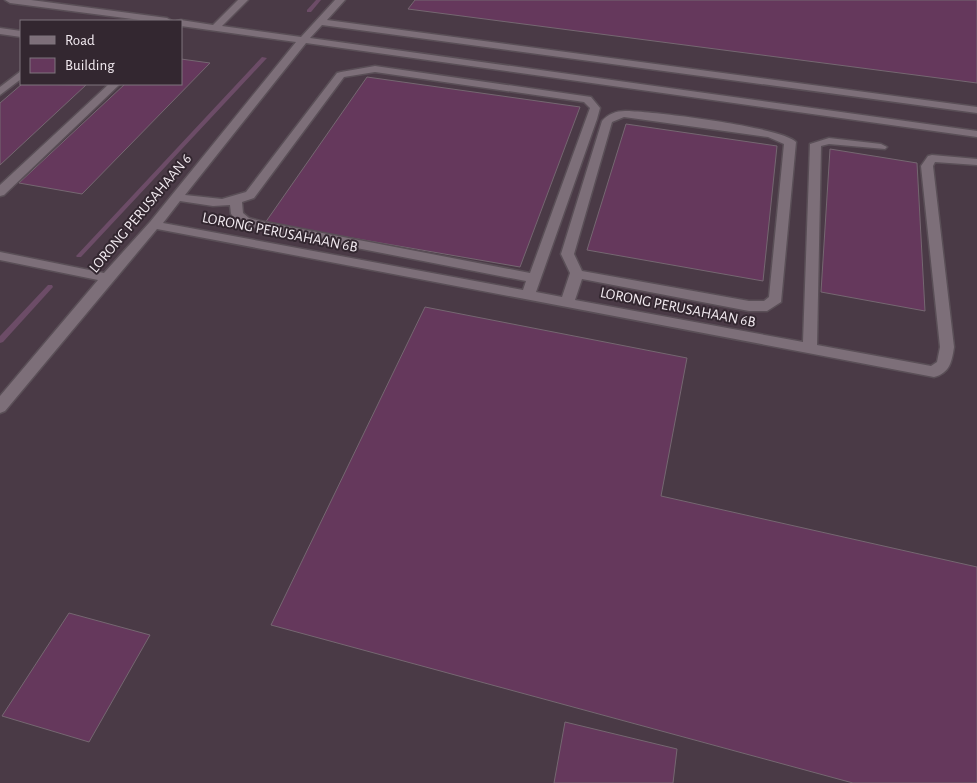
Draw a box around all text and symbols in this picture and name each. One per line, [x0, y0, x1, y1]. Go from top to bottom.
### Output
legend [20, 20, 182, 85]
text: Road [65, 33, 95, 48]
text: Building [65, 58, 115, 73]
street label: LORONG PERUSAHAAN 6 [86, 151, 194, 276]
street label: LORONG PERUSAHAAN 6B [201, 210, 359, 255]
street label: LORONG PERUSAHAAN 6B [599, 285, 757, 330]

